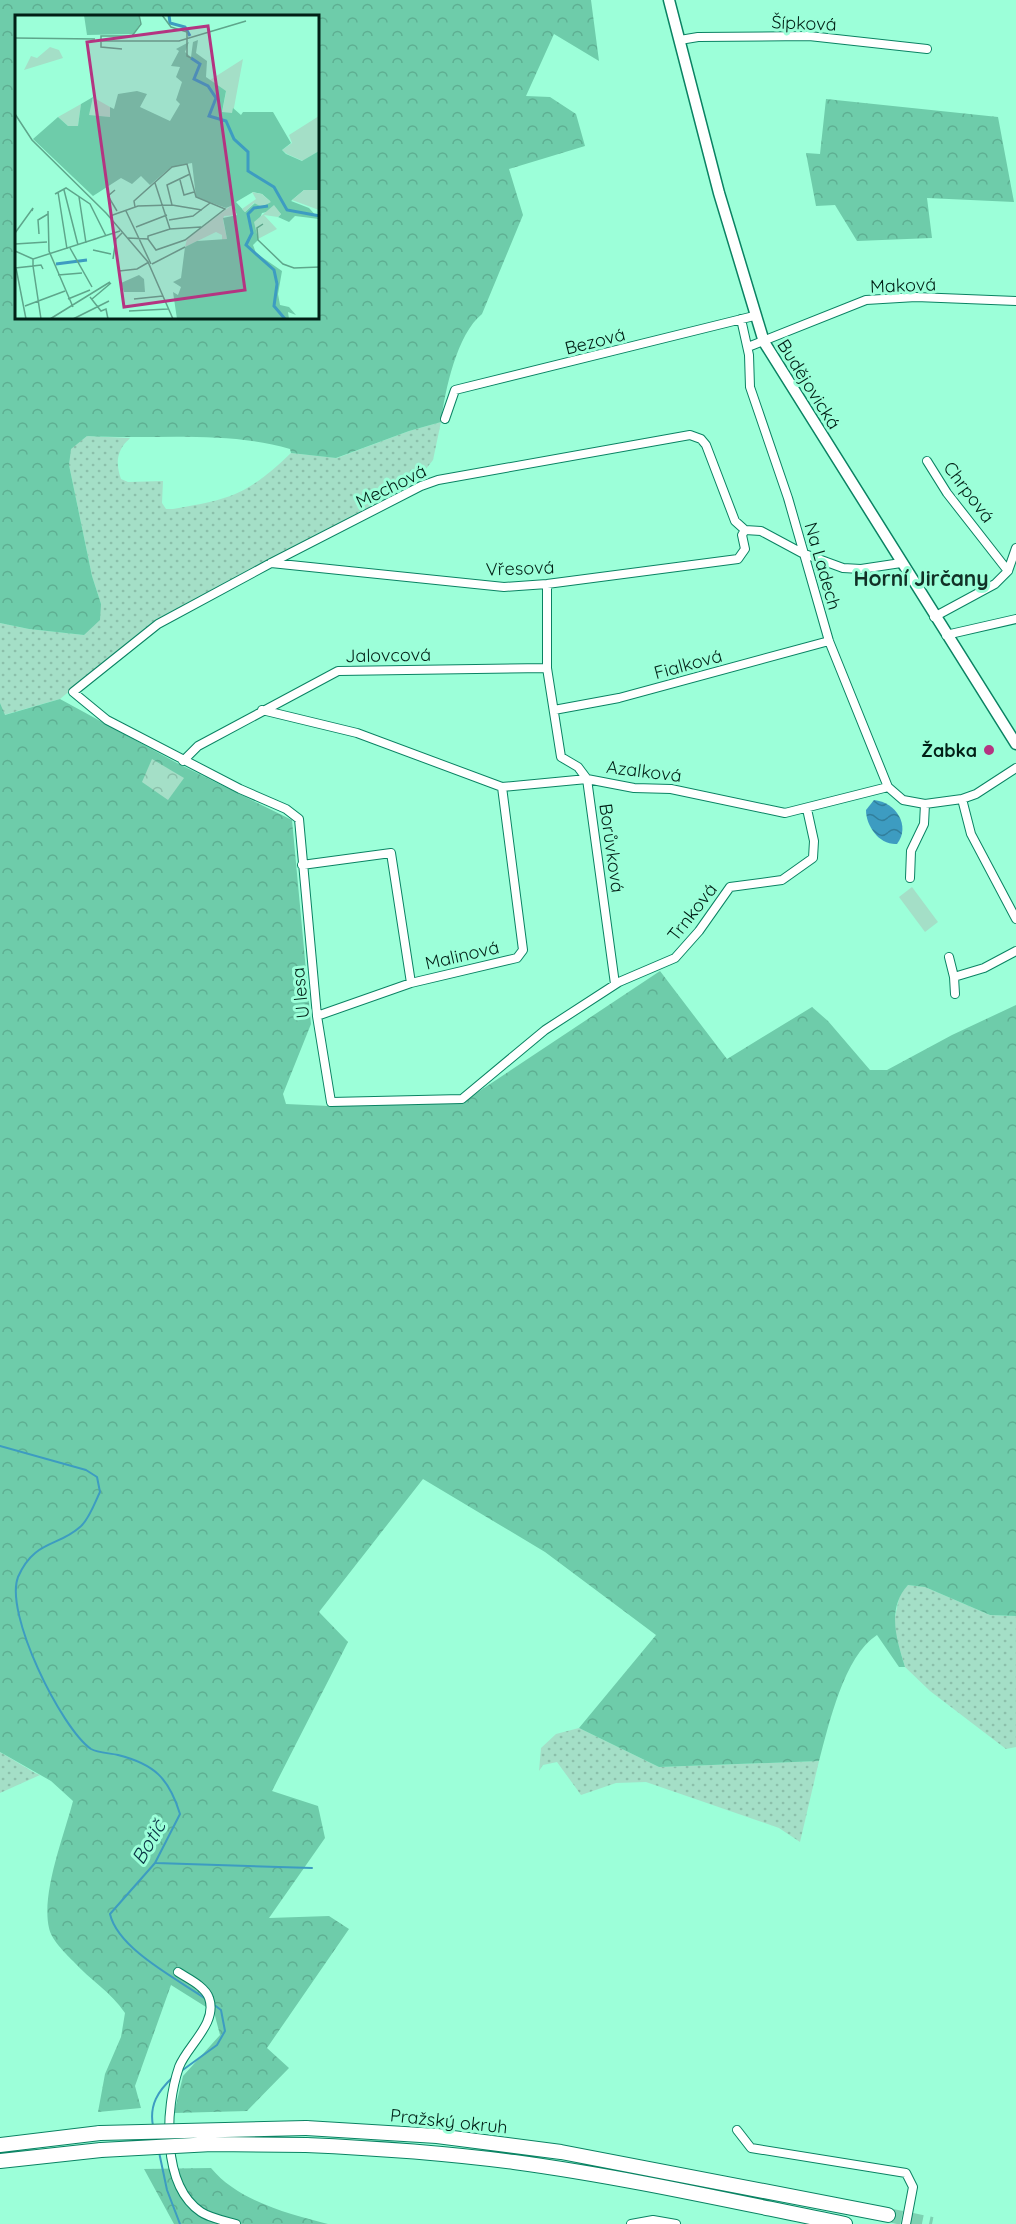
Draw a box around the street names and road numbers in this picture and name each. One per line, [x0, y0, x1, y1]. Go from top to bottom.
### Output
street label: Šípková [771, 10, 837, 36]
street label: Maková [870, 272, 936, 298]
street label: Bezová [562, 322, 628, 360]
street label: Budějovická [772, 335, 846, 433]
street label: Chrpová [938, 457, 1000, 527]
street label: Mechová [352, 459, 430, 513]
street label: Na Ladech [800, 520, 846, 612]
street label: Vřesová [485, 555, 555, 581]
street label: Jalovcová [345, 643, 431, 667]
street label: Fialková [651, 644, 725, 684]
street label: Azalková [605, 755, 683, 787]
street label: Borůvková [594, 802, 630, 894]
street label: Trnková [662, 878, 722, 946]
street label: Malinová [423, 935, 501, 975]
street label: U lesa [286, 966, 314, 1020]
street label: Pražský okruh [389, 2103, 509, 2139]

